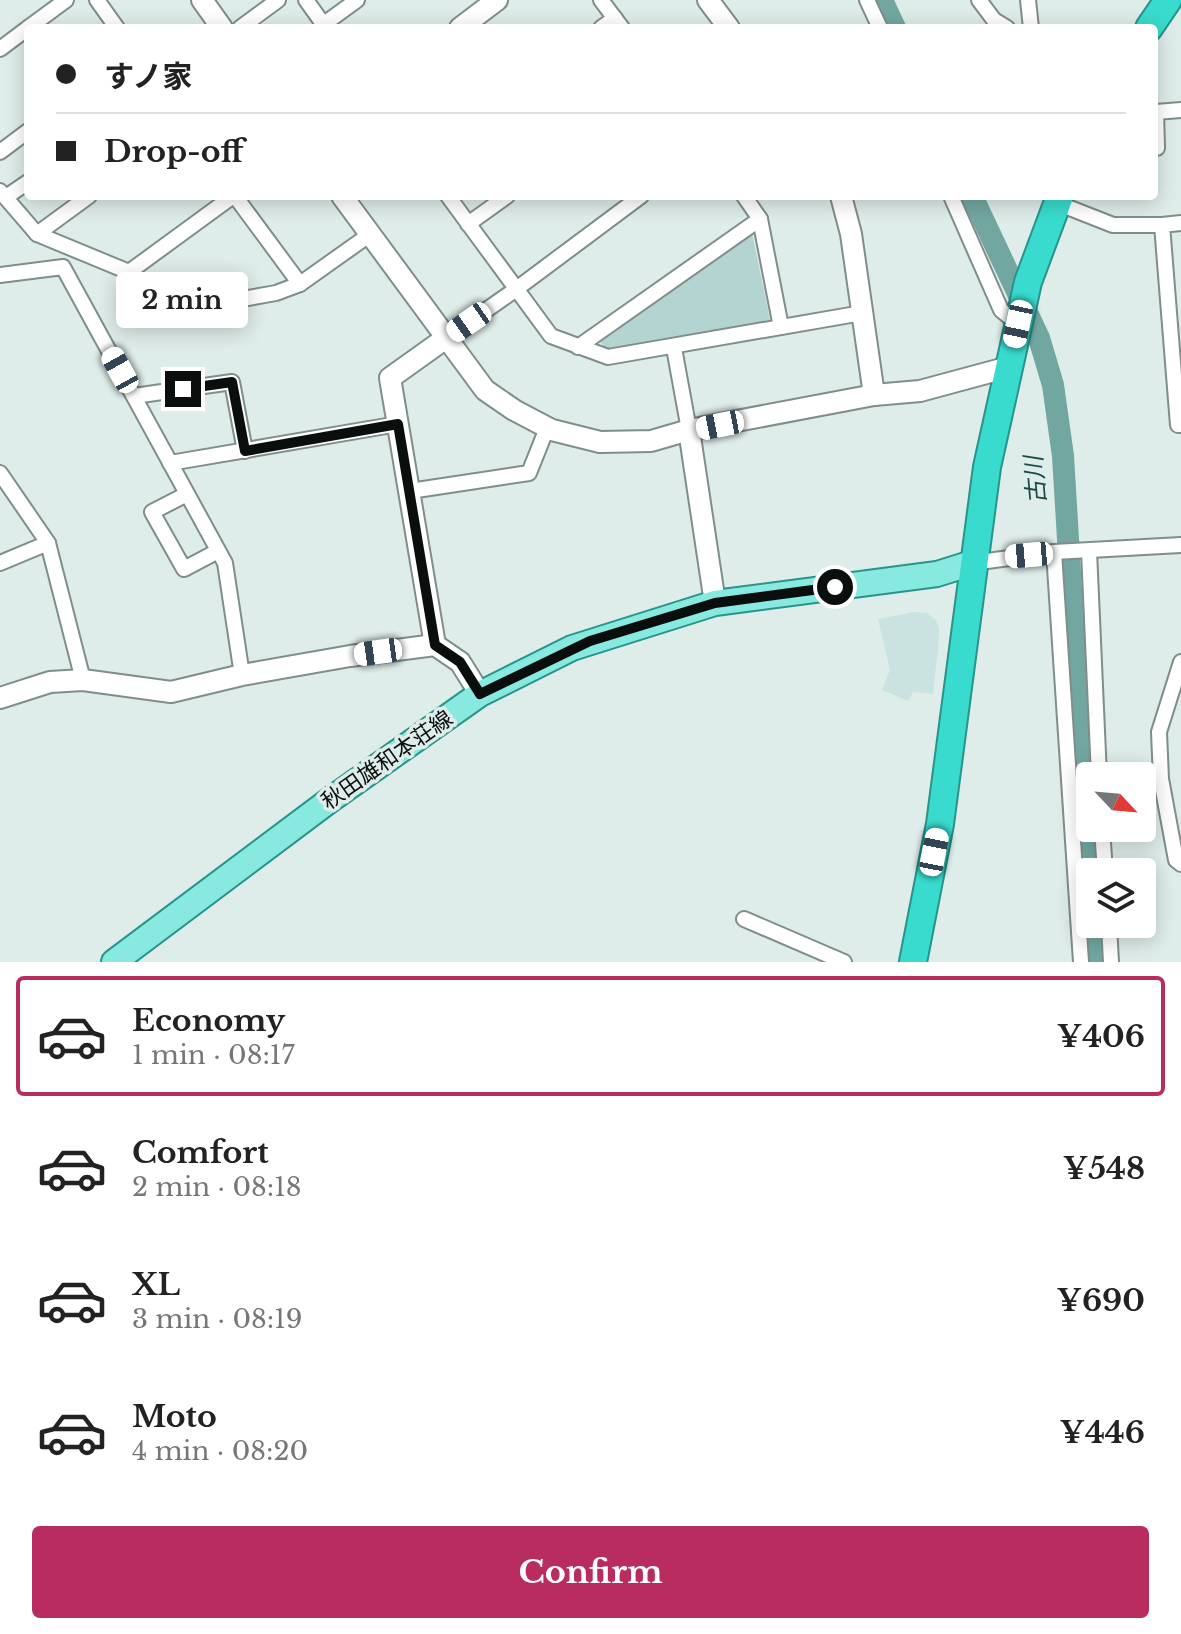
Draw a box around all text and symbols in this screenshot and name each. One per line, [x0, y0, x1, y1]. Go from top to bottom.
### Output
text: すノ家 [104, 58, 192, 95]
text: Drop-off [104, 133, 244, 170]
callout: 2 min [117, 273, 249, 329]
text: 2 min [142, 284, 222, 316]
car [442, 298, 496, 346]
car [1001, 298, 1035, 350]
car [98, 343, 142, 397]
route end [165, 371, 201, 407]
car [694, 409, 746, 441]
water label: 古川 [1018, 452, 1052, 505]
car [1004, 541, 1054, 569]
route start [817, 569, 853, 605]
car [353, 637, 403, 667]
street label: 秋田雄和本荘線 [316, 705, 458, 815]
north arrow [1076, 762, 1156, 842]
map controls [1076, 762, 1156, 938]
car [918, 826, 950, 878]
button: layers [1076, 858, 1156, 938]
icon: car [36, 1000, 108, 1072]
text: Economy [132, 1002, 285, 1039]
text: ¥406 [1057, 1018, 1145, 1055]
text: 1 min · 08:17 [132, 1039, 294, 1071]
icon: car [36, 1132, 108, 1204]
text: Comfort [132, 1134, 269, 1171]
text: ¥548 [1063, 1150, 1145, 1187]
text: 2 min · 08:18 [132, 1171, 302, 1203]
icon: car [36, 1264, 108, 1336]
text: XL [132, 1266, 180, 1303]
text: ¥690 [1056, 1282, 1145, 1319]
text: 3 min · 08:19 [132, 1303, 303, 1335]
icon: car [36, 1396, 108, 1468]
text: Moto [132, 1398, 217, 1435]
text: ¥446 [1059, 1414, 1145, 1451]
text: 4 min · 08:20 [132, 1435, 308, 1467]
button: Confirm [32, 1526, 1149, 1618]

